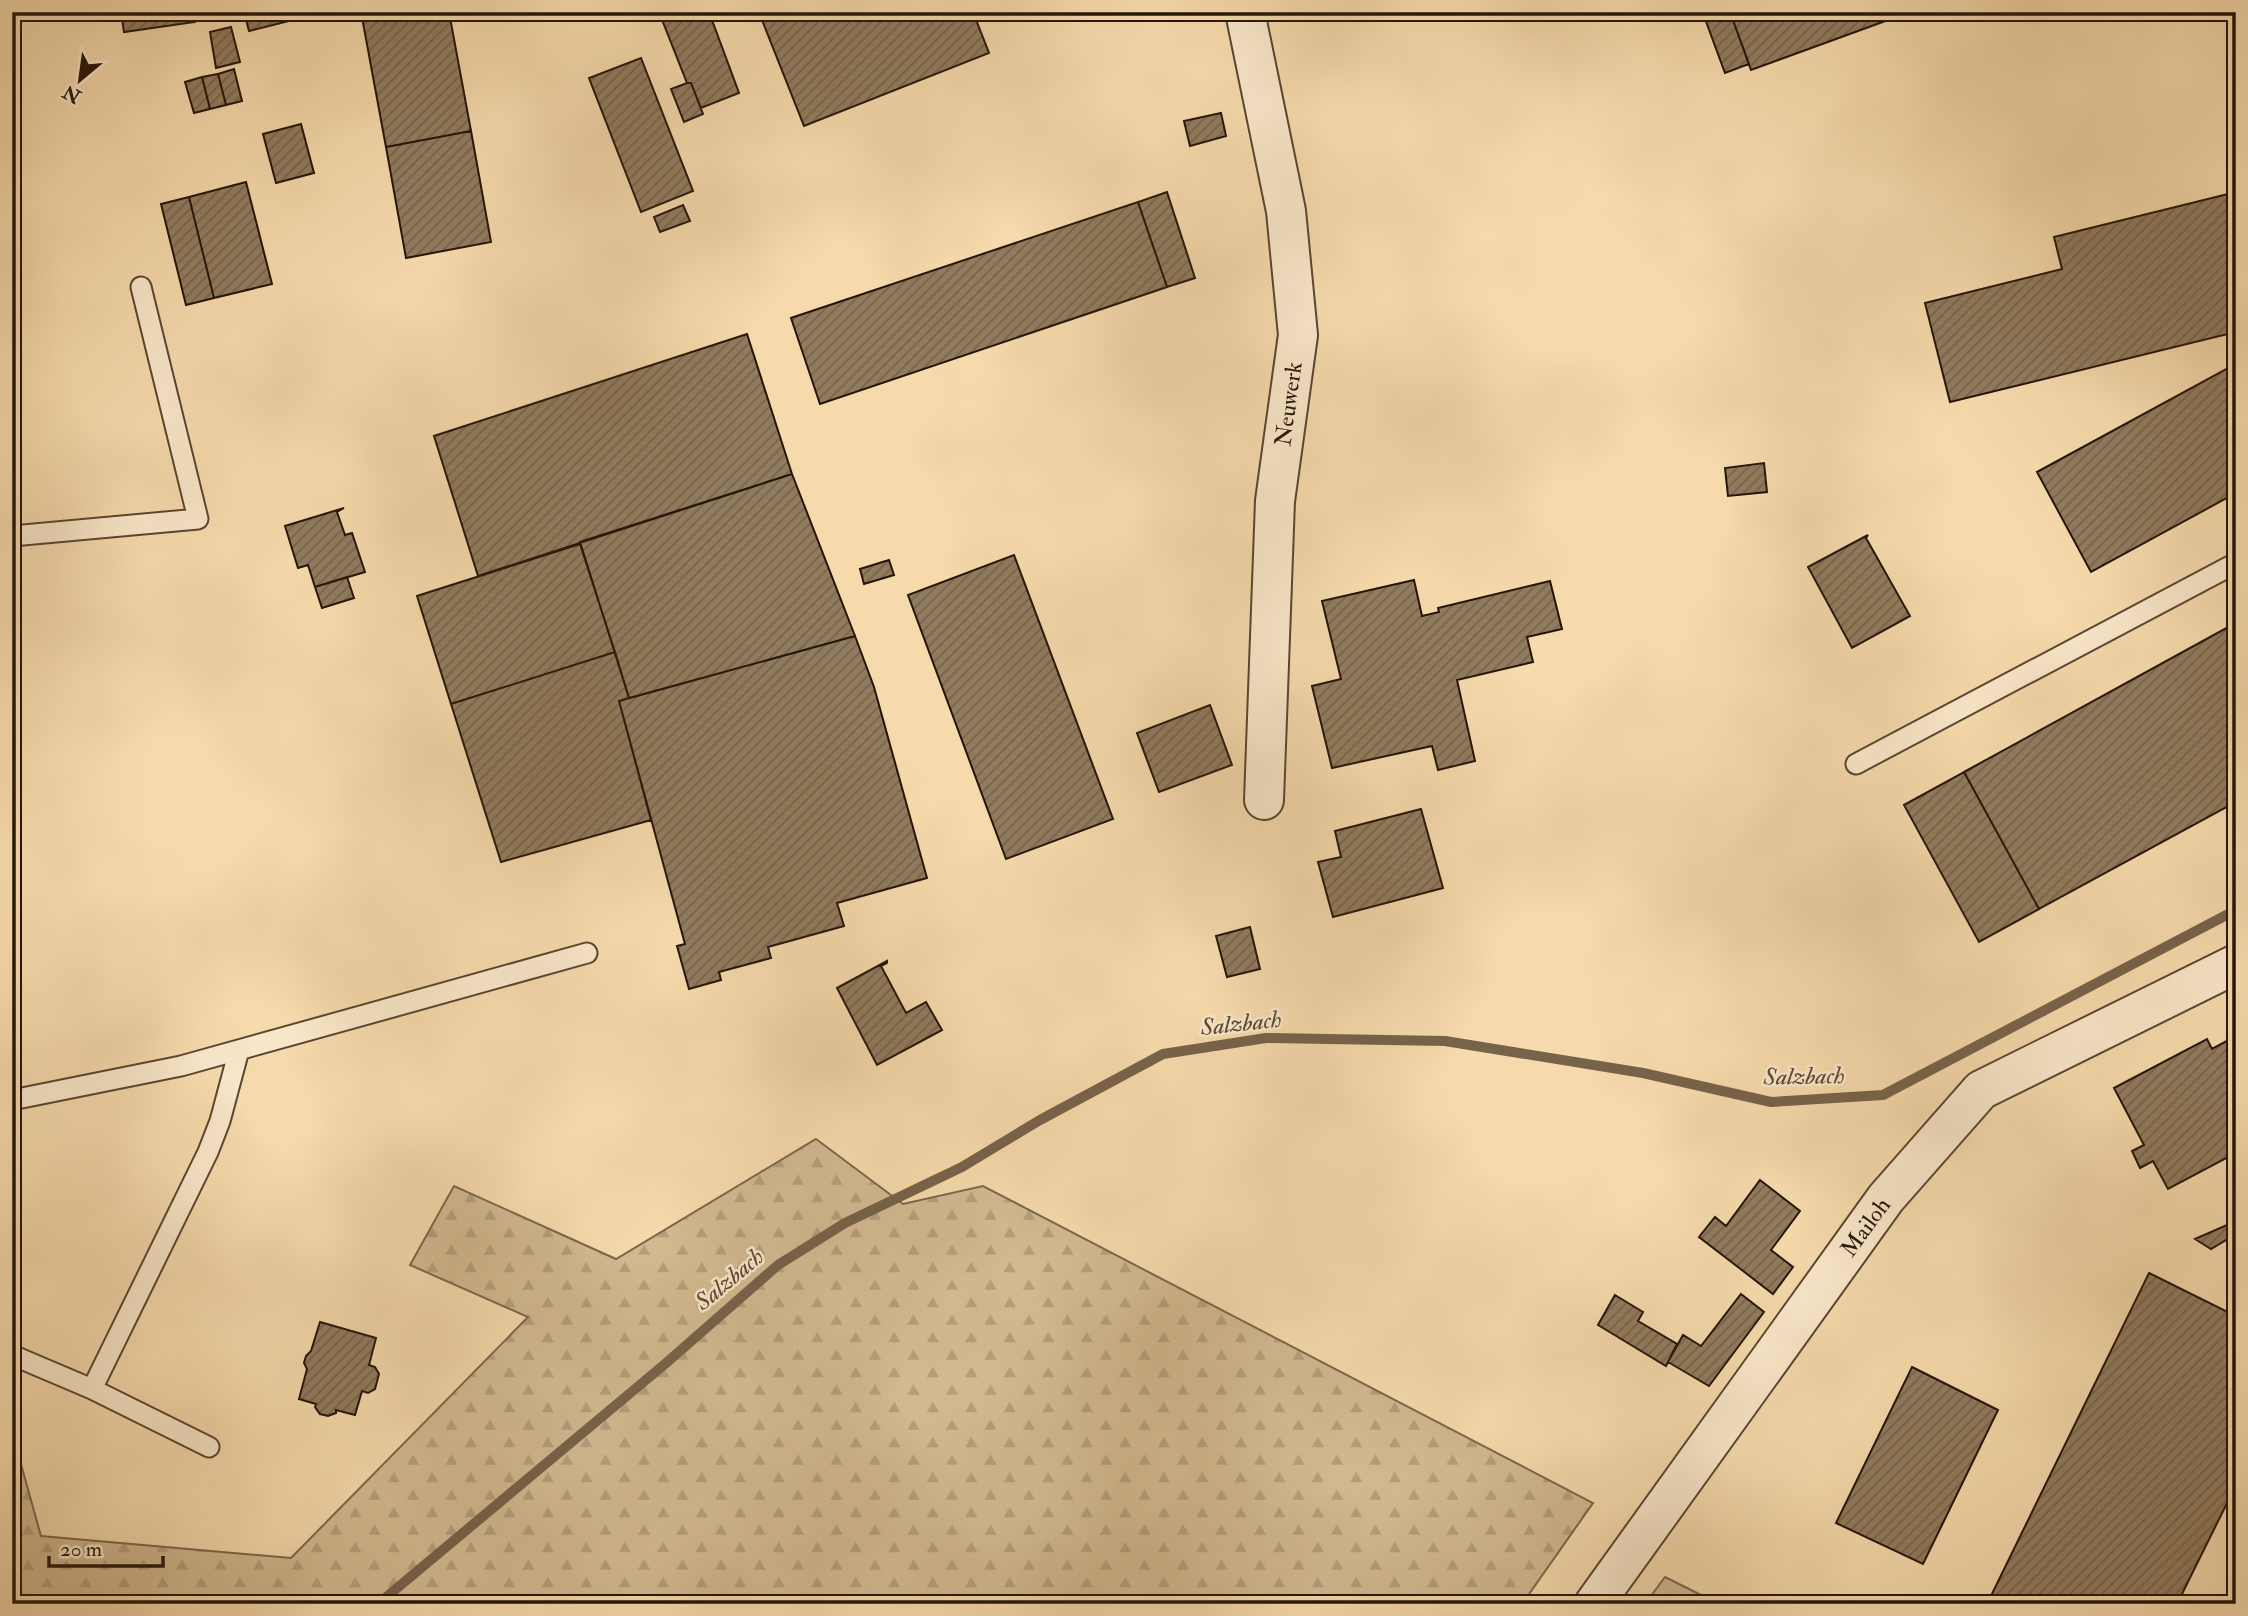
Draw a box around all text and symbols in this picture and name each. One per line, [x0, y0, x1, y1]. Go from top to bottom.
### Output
north arrow [46, 46, 116, 116]
text: N [58, 79, 86, 109]
street label: Neuwerk [1268, 360, 1309, 448]
water label: Salzbach [1198, 1004, 1283, 1043]
water label: Salzbach [1762, 1060, 1845, 1093]
street label: Mailoh [1834, 1192, 1897, 1263]
water label: Salzbach [687, 1241, 771, 1318]
scale bar [49, 1525, 163, 1569]
text: 20 m [60, 1536, 102, 1563]

